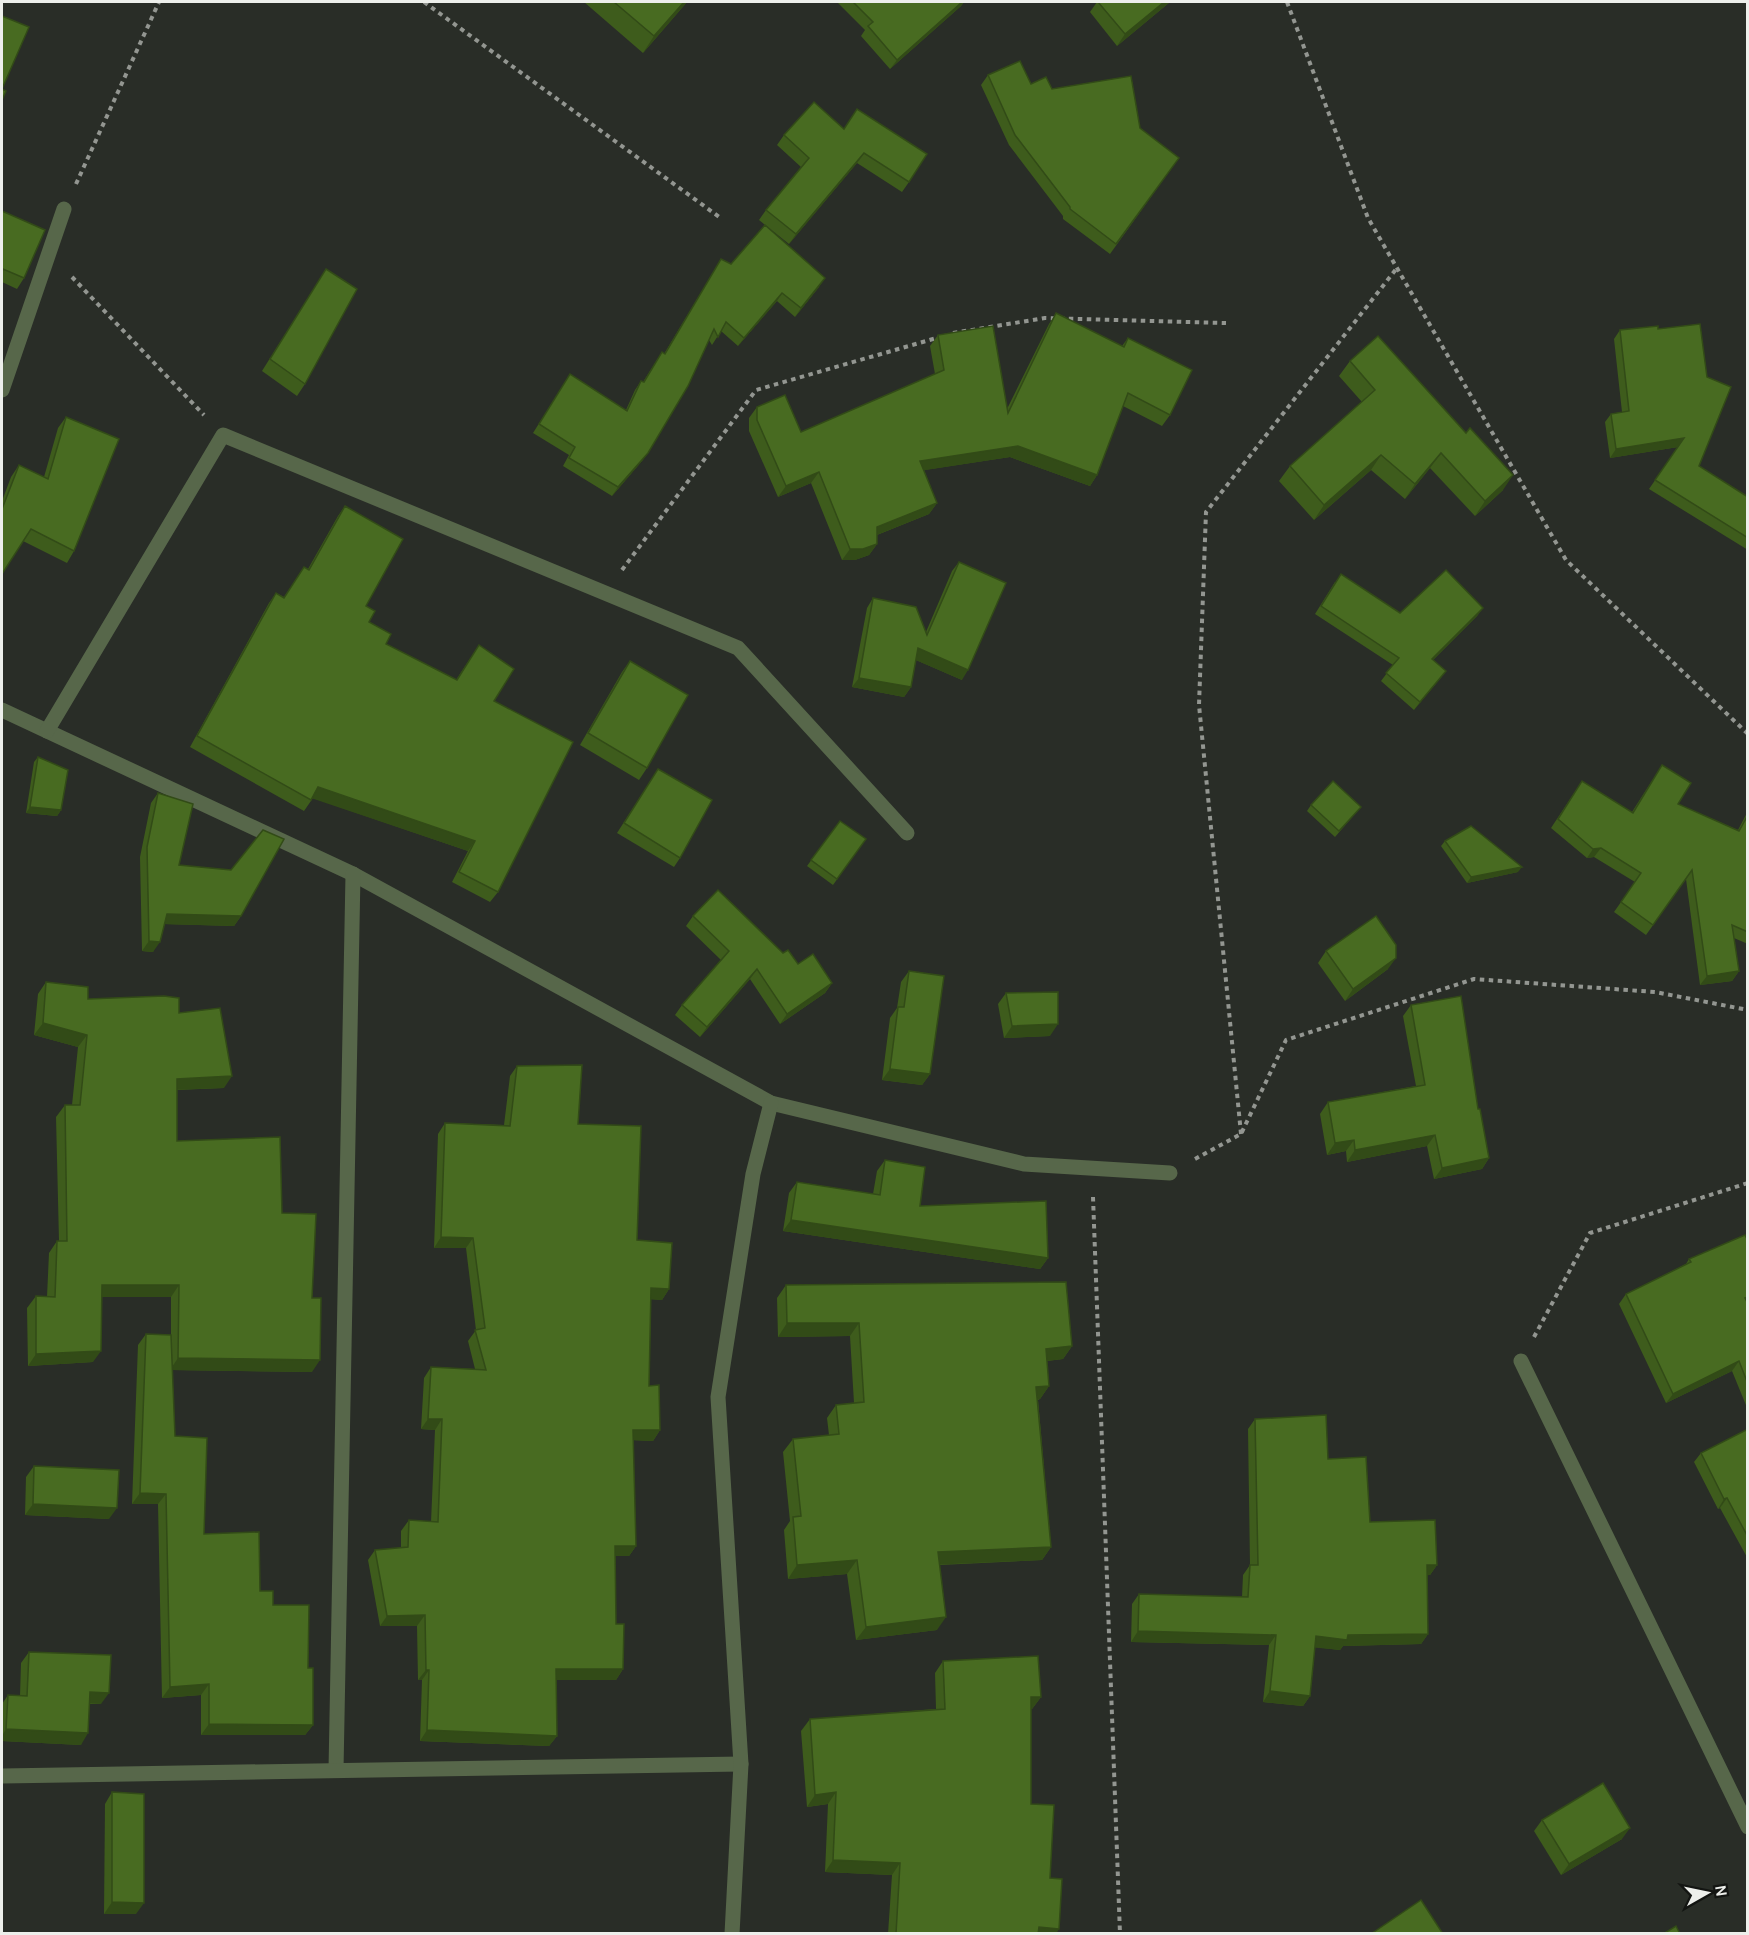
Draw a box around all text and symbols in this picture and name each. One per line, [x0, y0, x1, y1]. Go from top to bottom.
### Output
north arrow [1677, 1863, 1737, 1923]
text: N [1711, 1884, 1732, 1898]

